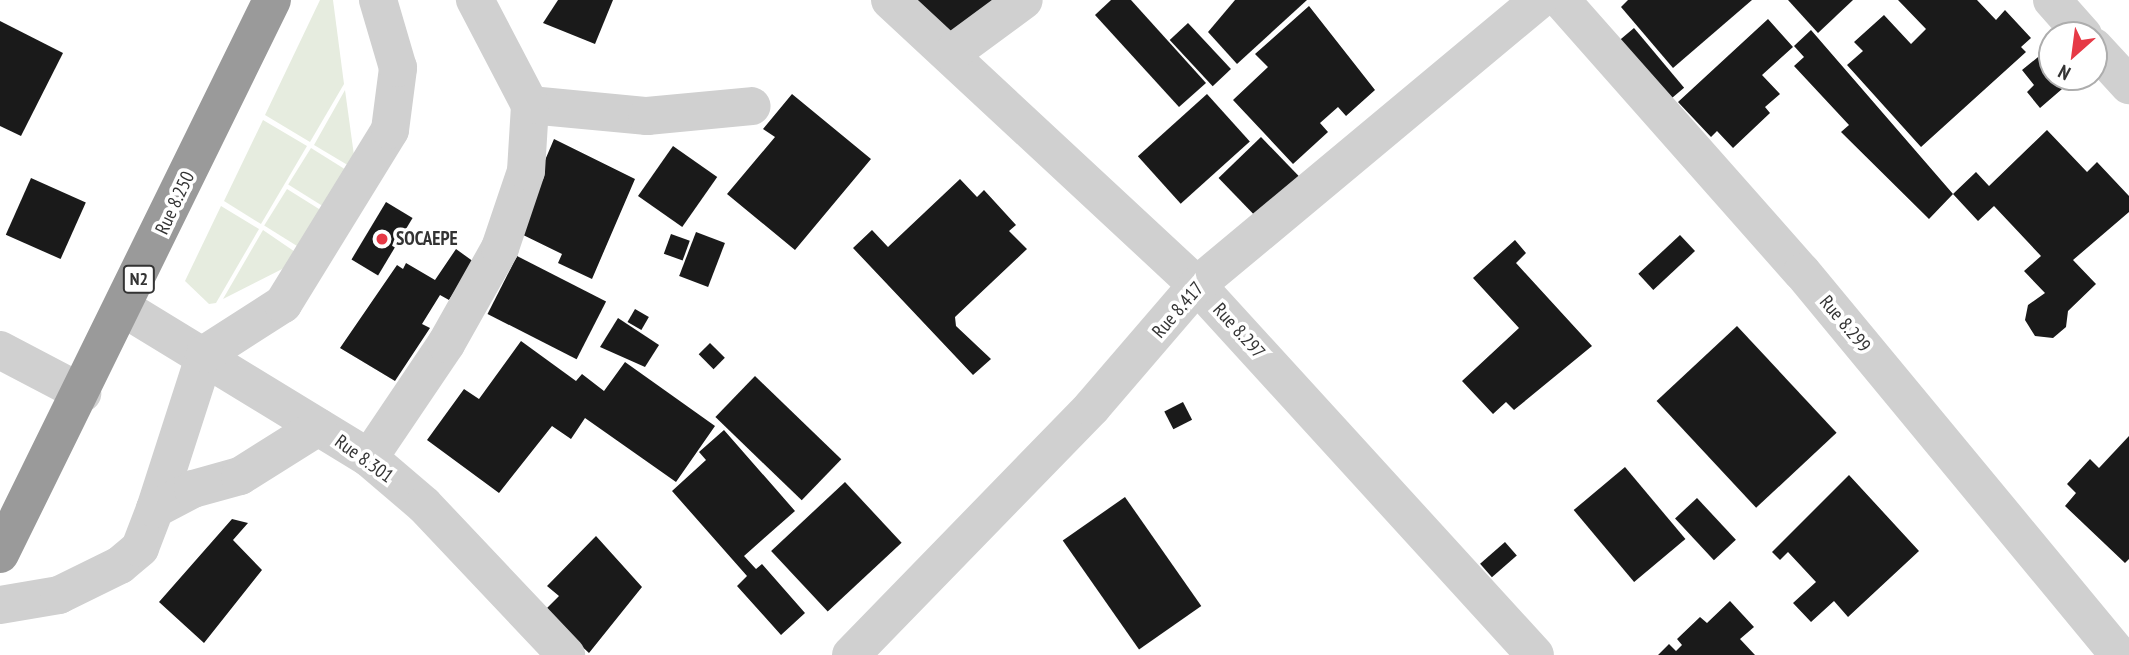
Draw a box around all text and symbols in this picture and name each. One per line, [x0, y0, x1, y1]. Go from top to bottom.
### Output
north arrow [2038, 21, 2108, 91]
text: N [2054, 60, 2074, 86]
street label: Rue 8.250 [151, 168, 199, 238]
place label: SOCAEPE [396, 228, 458, 250]
marker: SOCAEPE [374, 231, 390, 247]
road number: N2 [122, 264, 156, 293]
street label: Rue 8.417 [1147, 277, 1209, 343]
street label: Rue 8.299 [1815, 291, 1875, 357]
street label: Rue 8.297 [1208, 299, 1270, 363]
street label: Rue 8.301 [330, 430, 398, 488]

